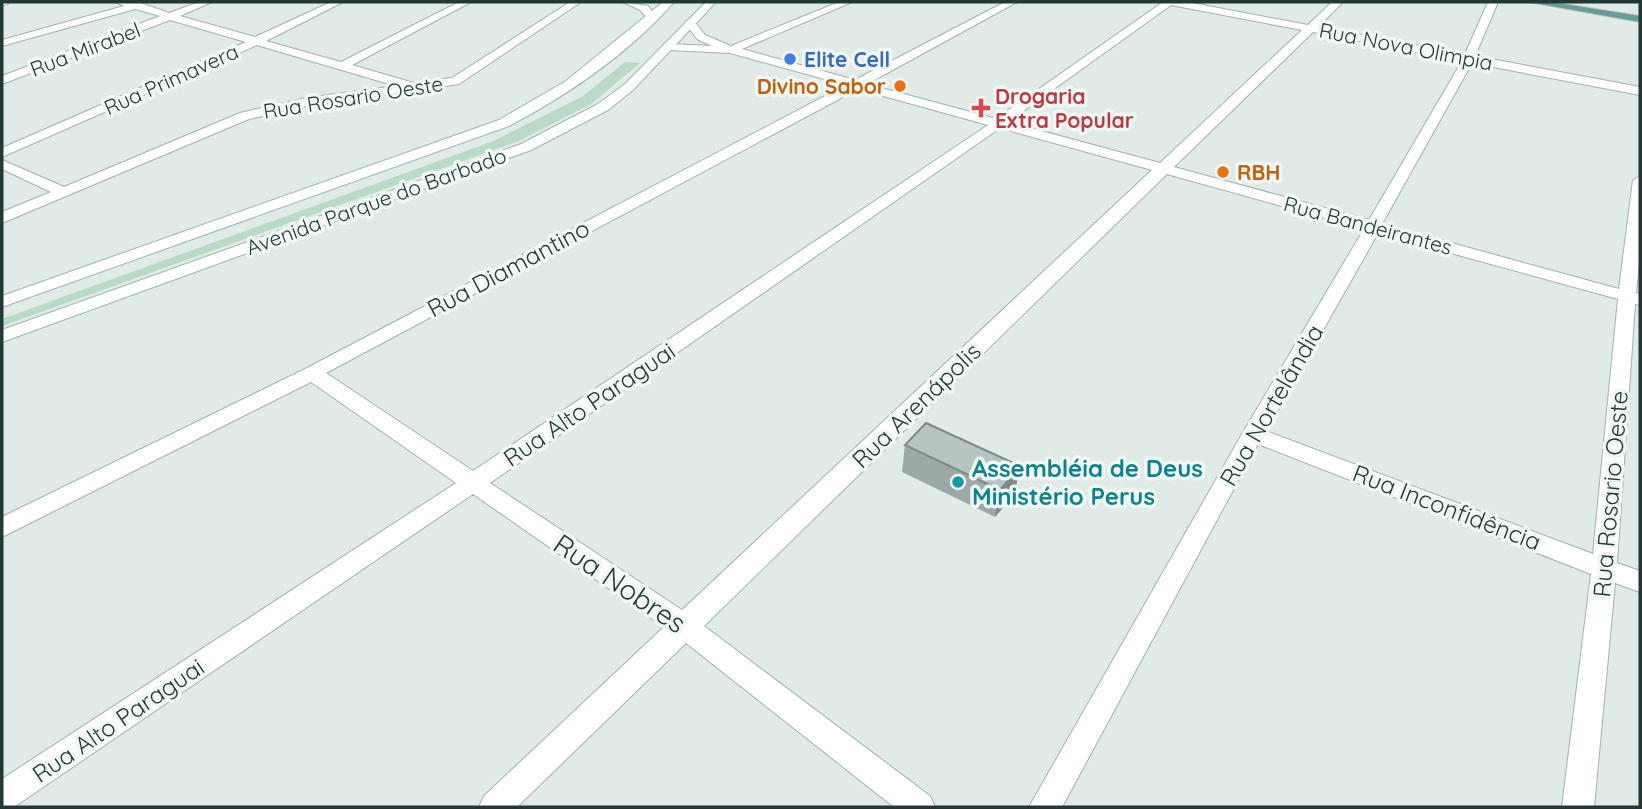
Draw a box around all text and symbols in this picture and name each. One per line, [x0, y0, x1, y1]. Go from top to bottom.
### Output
street label: Rua Mirabel [26, 16, 144, 82]
street label: Rua Nova Olimpia [1317, 16, 1495, 76]
street label: Rua Primavera [100, 38, 242, 120]
place label: Elite Cell [804, 46, 890, 72]
marker: Elite Cell [782, 51, 798, 67]
street label: Rua Rosario Oeste [261, 70, 445, 124]
place label: Divino Sabor [757, 73, 886, 99]
marker: Divino Sabor [892, 78, 908, 94]
place label: Drogaria Extra Popular [995, 83, 1134, 133]
marker: Drogaria Extra Popular [973, 100, 989, 116]
street label: Avenida Parque do Barbado [242, 142, 510, 260]
place label: RBH [1237, 159, 1280, 185]
marker: RBH [1215, 164, 1231, 180]
street label: Rua Bandeirantes [1281, 190, 1455, 260]
street label: Rua Diamantino [422, 213, 594, 323]
street label: Rua Nortelândia [1213, 319, 1329, 491]
street label: Rua Alto Paraguai [497, 335, 681, 473]
street label: Rua Arenápolis [845, 336, 987, 474]
street label: Rua Rosario Oeste [1586, 389, 1634, 599]
place label: Assembléia de Deus Ministério Perus [972, 453, 1203, 511]
street label: Rua Inconfidência [1349, 457, 1545, 557]
marker: Assembléia de Deus Ministério Perus [950, 474, 966, 490]
street label: Rua Nobres [547, 526, 693, 640]
street label: Rua Alto Paraguai [26, 651, 210, 789]

